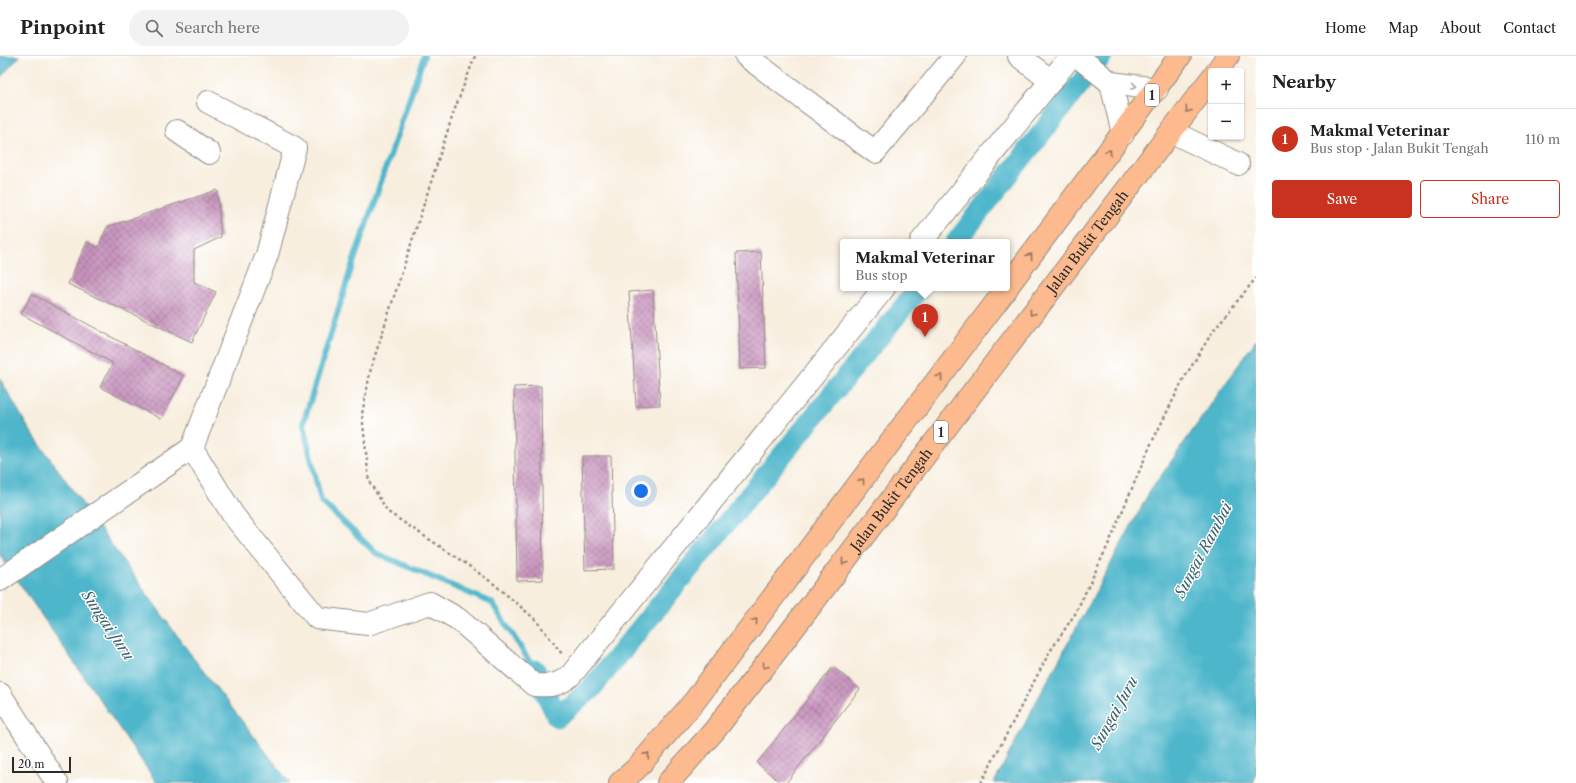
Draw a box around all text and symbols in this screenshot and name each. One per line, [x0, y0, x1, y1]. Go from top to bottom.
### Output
search box [129, 10, 409, 46]
text: Pinpoint [20, 16, 105, 39]
icon: search [143, 17, 165, 39]
text: Search here [175, 18, 260, 37]
text: Home [1325, 19, 1366, 37]
text: Map [1388, 19, 1418, 37]
text: About [1440, 19, 1481, 37]
text: Contact [1503, 19, 1556, 37]
map controls [1208, 68, 1244, 140]
button: + [1208, 68, 1244, 104]
text: Nearby [1272, 72, 1336, 92]
one-way arrow [1131, 81, 1137, 90]
road number: 1 [1145, 84, 1159, 106]
button: − [1208, 104, 1244, 140]
one-way arrow [1186, 106, 1193, 113]
text: Makmal Veterinar [1310, 121, 1450, 140]
text: 1 [1282, 131, 1288, 147]
text: 110 m [1525, 131, 1560, 147]
text: Bus stop · Jalan Bukit Tengah [1310, 140, 1489, 156]
one-way arrow [1104, 150, 1111, 157]
button: Save [1272, 180, 1412, 218]
button: Share [1420, 180, 1560, 218]
street label: Jalan Bukit Tengah [1041, 186, 1132, 298]
popup [840, 239, 1010, 291]
text: Makmal Veterinar [855, 248, 995, 267]
one-way arrow [1026, 254, 1033, 261]
text: Bus stop [855, 267, 908, 283]
pin: 1 [912, 304, 938, 337]
one-way arrow [1030, 309, 1037, 316]
one-way arrow [935, 374, 942, 381]
road number: 1 [934, 421, 948, 443]
street label: Jalan Bukit Tengah [845, 444, 936, 556]
one-way arrow [857, 478, 864, 485]
your location [631, 481, 651, 501]
water label: Sungai Rambai [1170, 498, 1237, 602]
one-way arrow [841, 558, 848, 565]
water label: Sungai Juru [77, 585, 139, 664]
one-way arrow [751, 619, 758, 626]
one-way arrow [763, 661, 770, 668]
water label: Sungai Juru [1086, 673, 1142, 754]
one-way arrow [643, 753, 650, 760]
scale bar [12, 755, 71, 774]
text: 20 m [18, 757, 44, 771]

